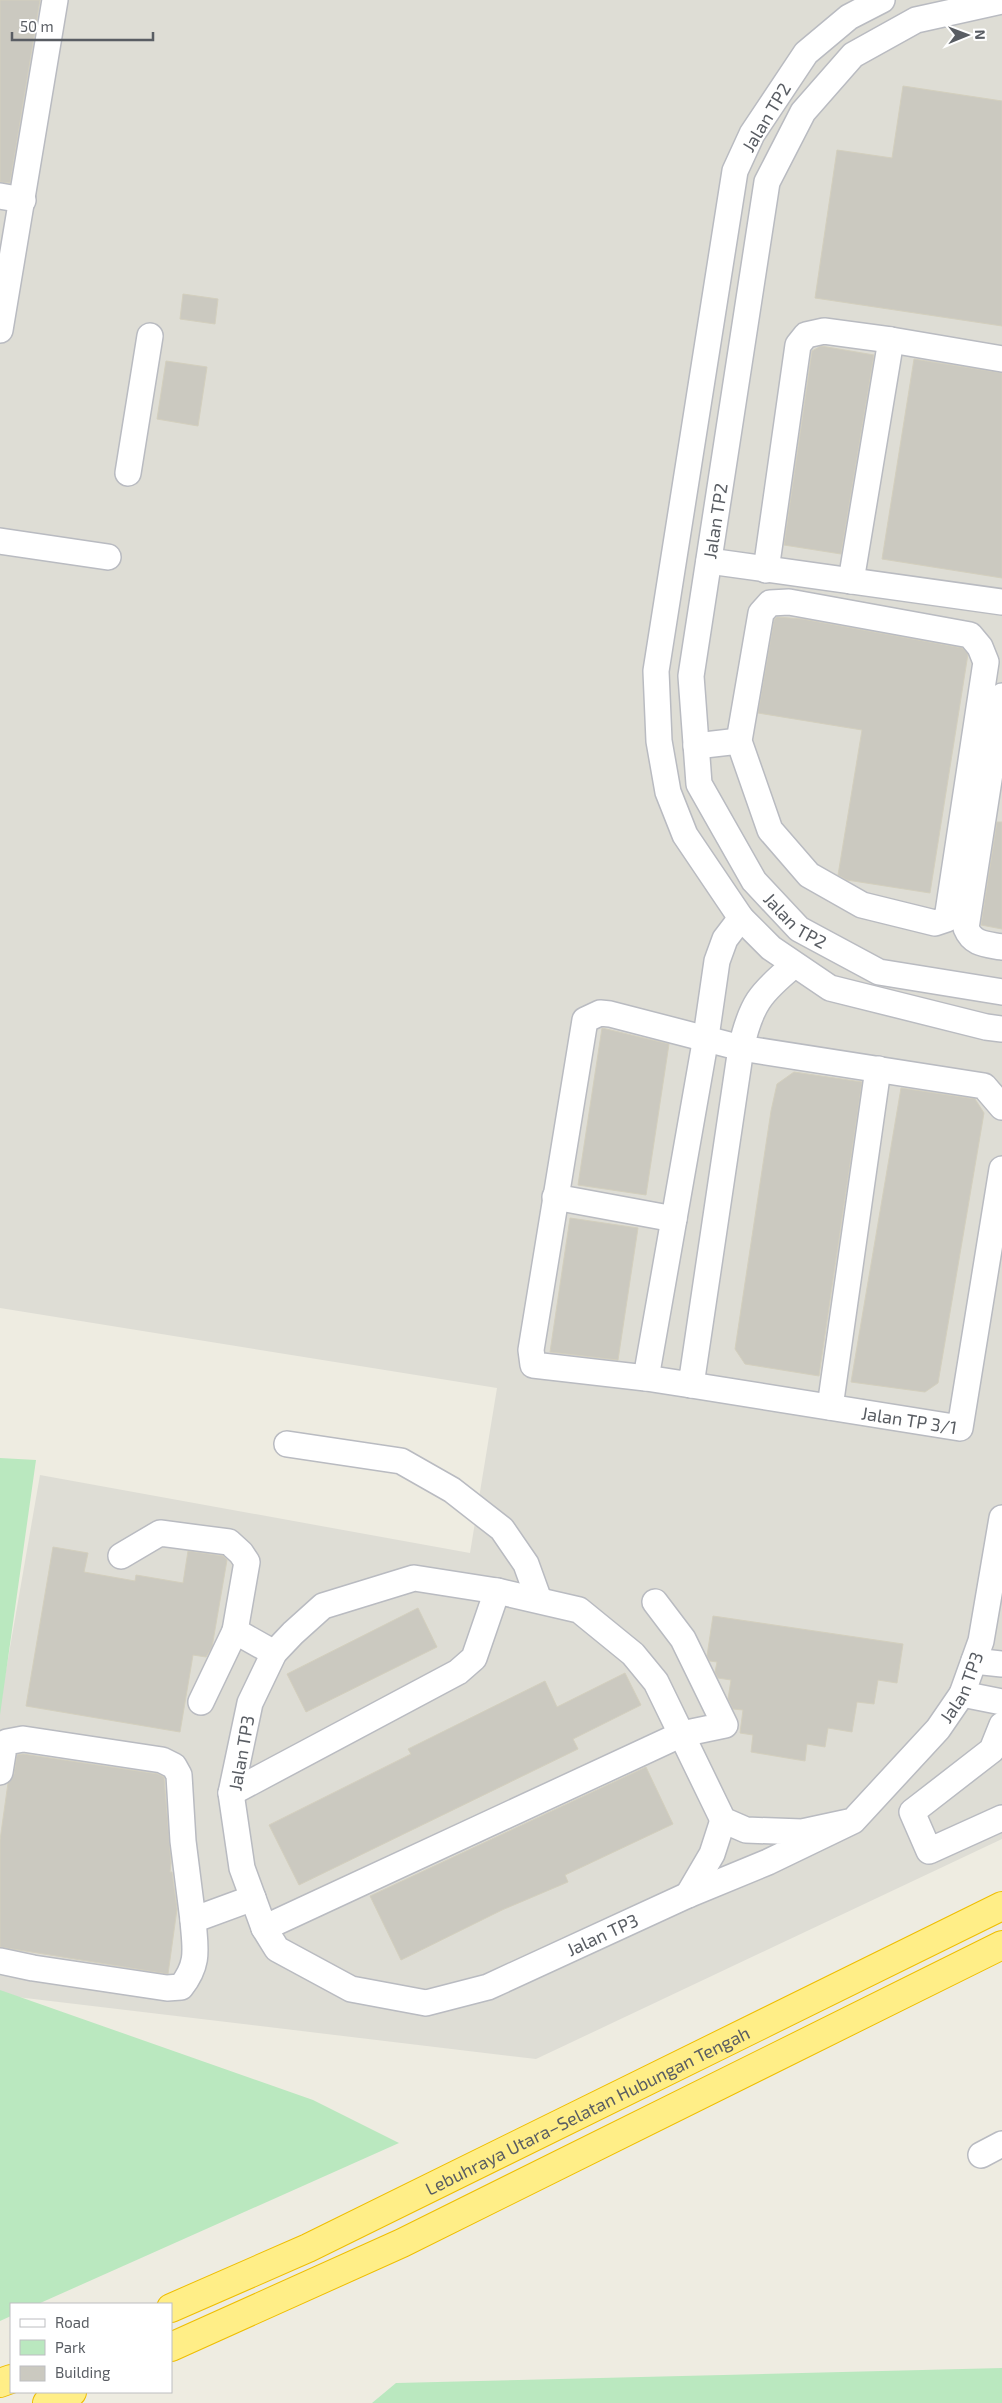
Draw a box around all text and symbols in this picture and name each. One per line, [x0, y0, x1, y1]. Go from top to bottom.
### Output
scale bar [12, 10, 154, 42]
north arrow [942, 10, 992, 60]
text: 50 m [20, 17, 54, 35]
text: N [972, 30, 989, 40]
street label: Jalan TP2 [737, 79, 795, 155]
street label: Jalan TP2 [698, 482, 732, 560]
street label: Jalan TP2 [759, 888, 831, 953]
street label: Jalan TP 3/1 [860, 1401, 959, 1438]
street label: Jalan TP3 [935, 1649, 987, 1727]
street label: Jalan TP3 [224, 1713, 258, 1793]
street label: Jalan TP3 [563, 1908, 642, 1960]
street label: Lebuhraya Utara–Selatan Hubungan Tengah [421, 2021, 753, 2200]
legend [10, 2303, 172, 2393]
text: Road [55, 2313, 90, 2331]
text: Park [55, 2338, 86, 2356]
text: Building [55, 2363, 111, 2381]

